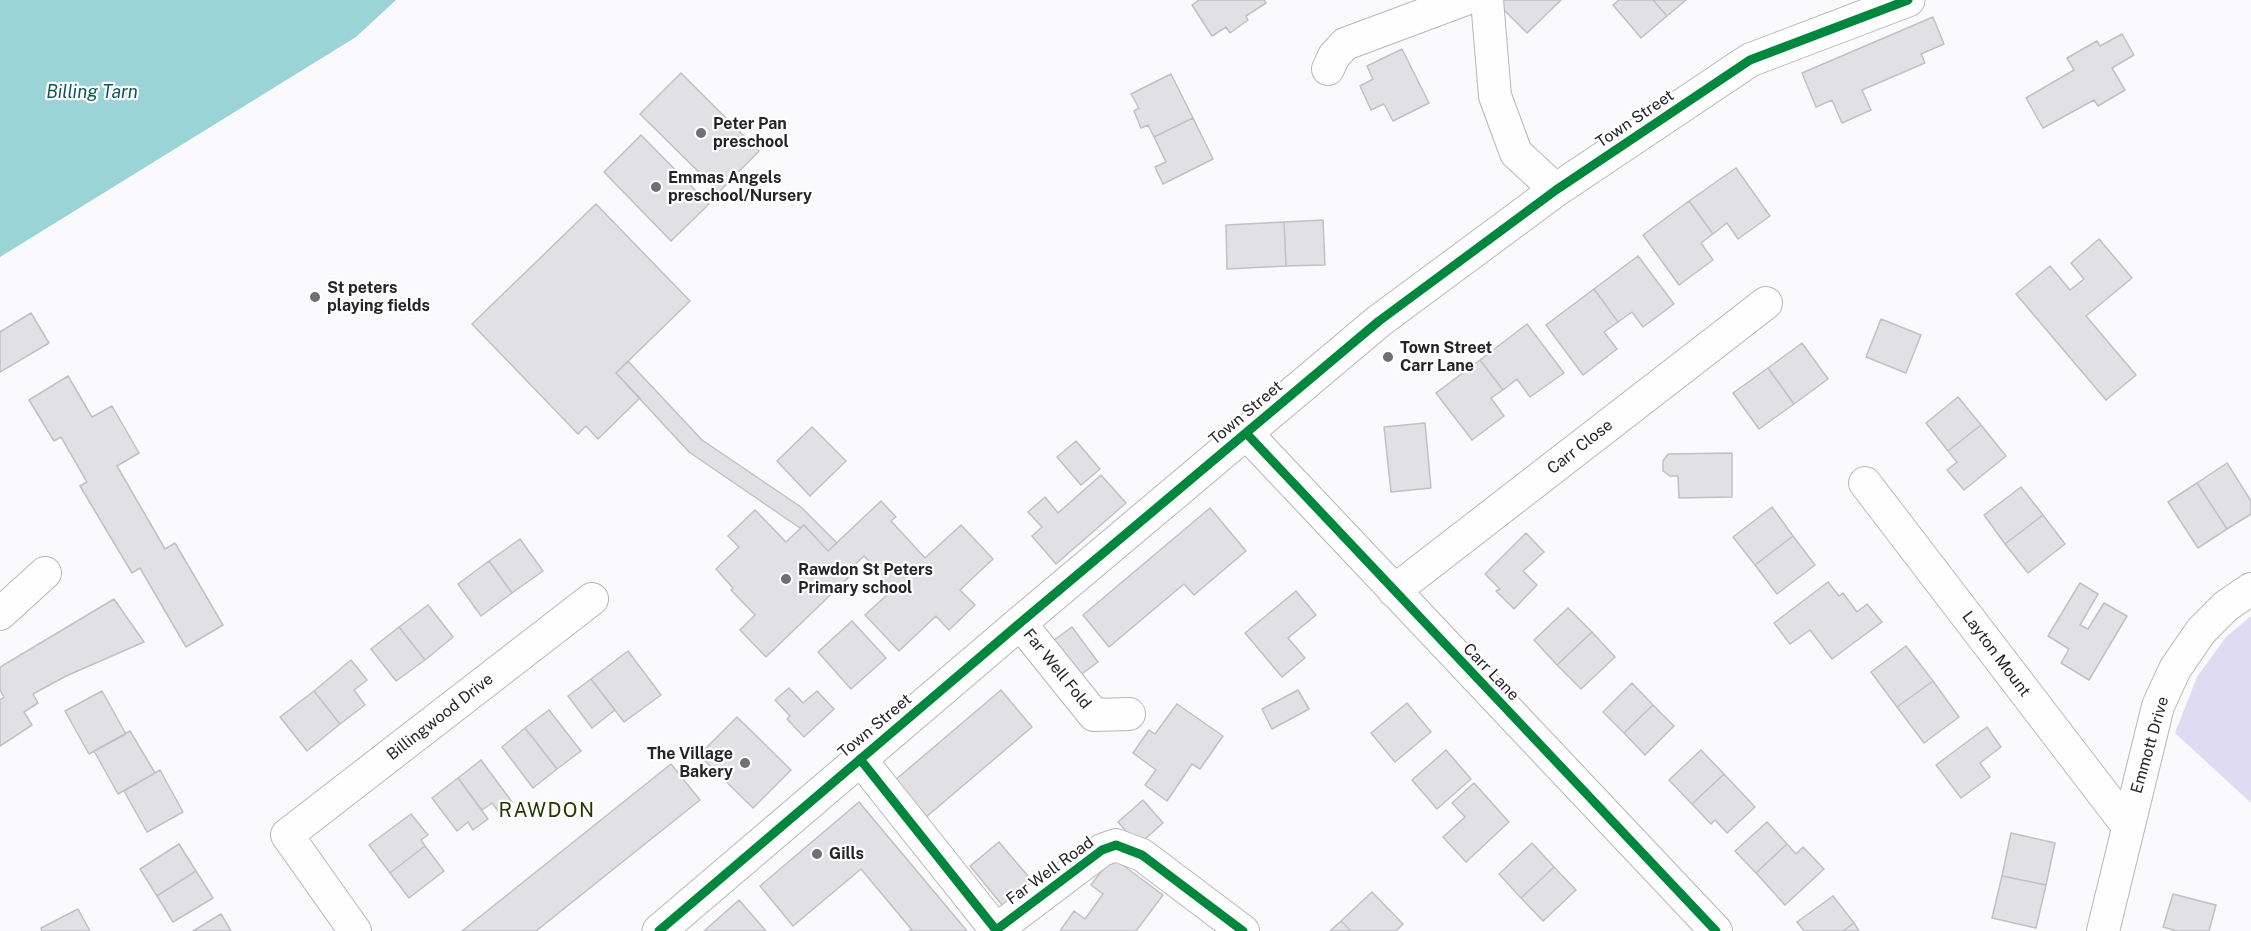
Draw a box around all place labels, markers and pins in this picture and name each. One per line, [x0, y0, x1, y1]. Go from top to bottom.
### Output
place label: Peter Pan preschool [713, 114, 789, 152]
marker: Peter Pan preschool [694, 126, 708, 140]
place label: Emmas Angels preschool/Nursery [668, 168, 812, 206]
marker: Emmas Angels preschool/Nursery [649, 180, 663, 194]
place label: St peters playing fields [327, 278, 430, 316]
marker: St peters playing fields [308, 290, 322, 304]
place label: Town Street Carr Lane [1400, 338, 1492, 376]
marker: Town Street Carr Lane [1381, 350, 1395, 364]
place label: Rawdon St Peters Primary school [798, 560, 933, 598]
marker: Rawdon St Peters Primary school [779, 572, 793, 586]
place label: The Village Bakery [647, 744, 733, 782]
marker: The Village Bakery [738, 756, 752, 770]
place label: Gills [829, 844, 864, 864]
marker: Gills [810, 847, 824, 861]

